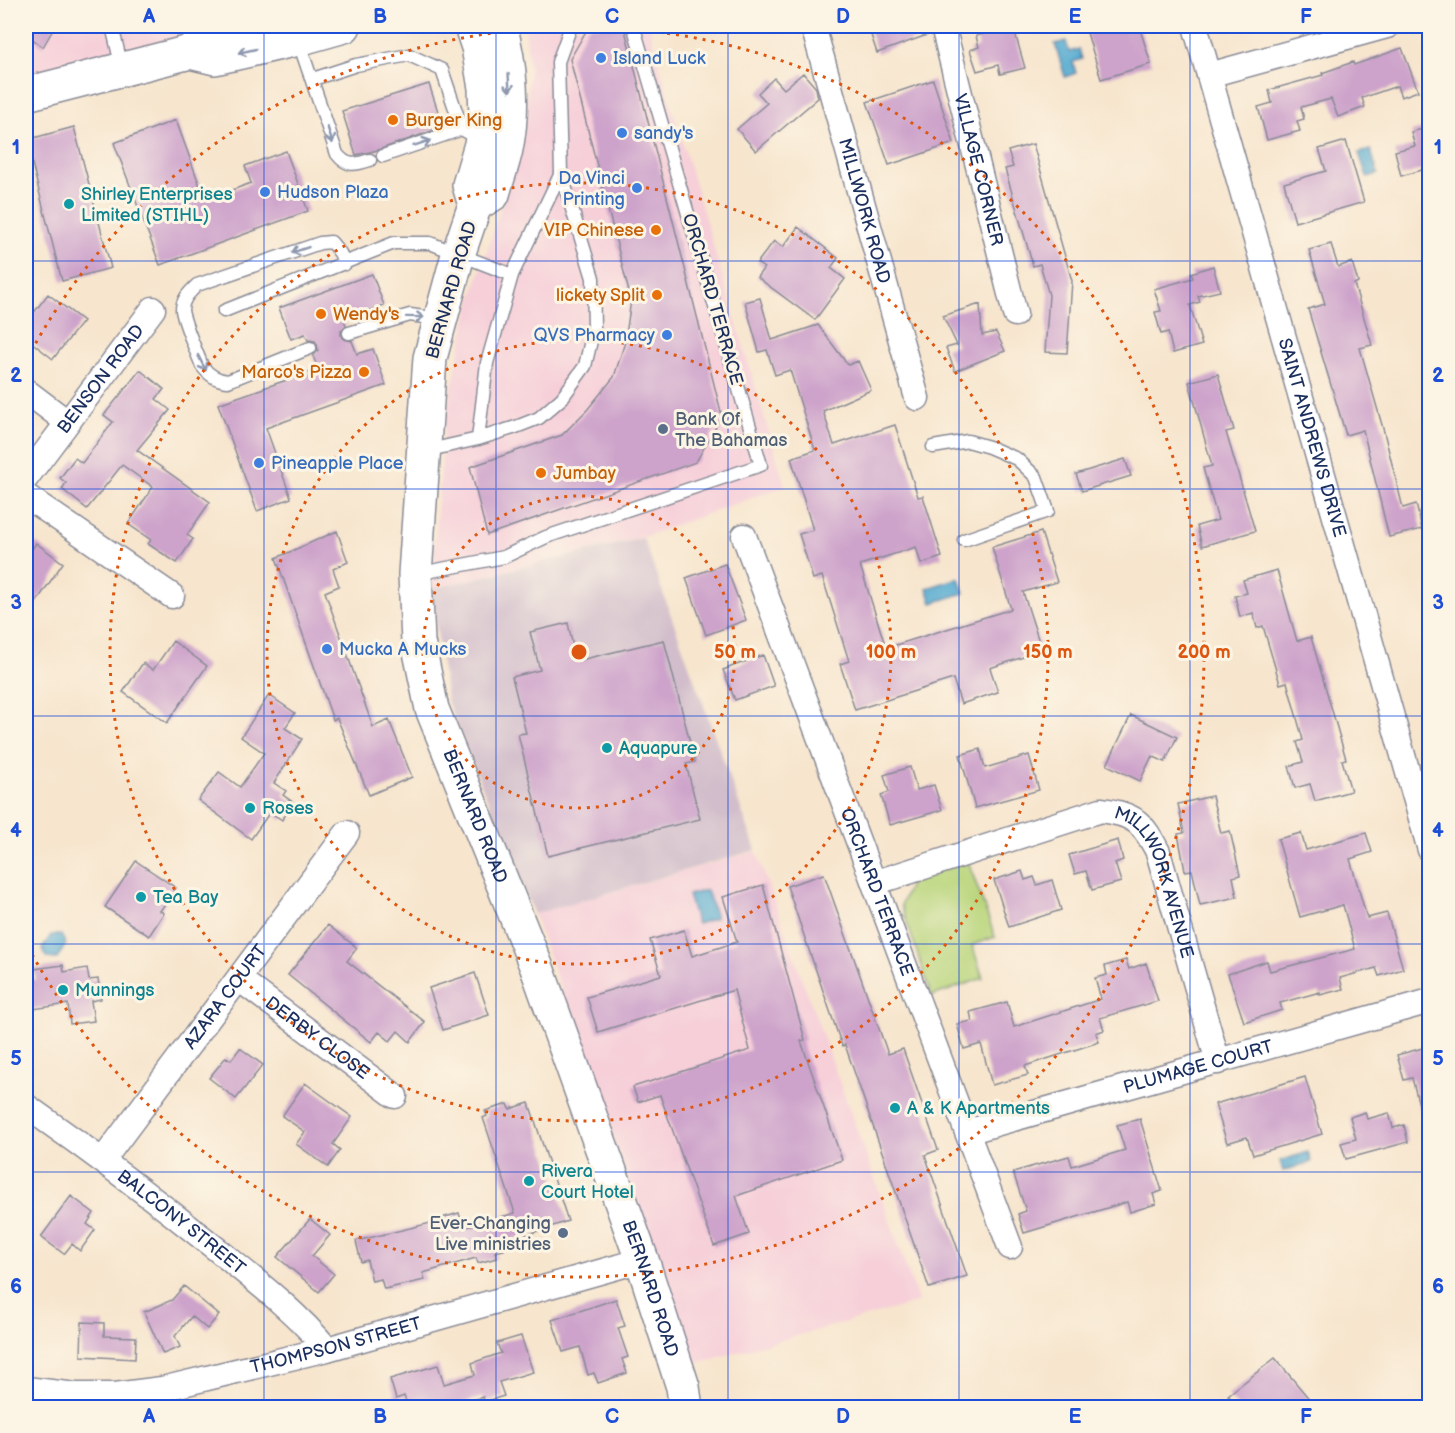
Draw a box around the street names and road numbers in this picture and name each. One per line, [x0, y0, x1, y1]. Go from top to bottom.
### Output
street label: VILLAGE CORNER [949, 92, 1008, 248]
street label: MILLWORK ROAD [834, 136, 895, 286]
street label: ORCHARD TERRACE [678, 211, 747, 387]
street label: BERNARD ROAD [422, 219, 481, 361]
street label: BENSON ROAD [53, 321, 149, 438]
street label: SAINT ANDREWS DRIVE [1274, 336, 1350, 540]
street label: BERNARD ROAD [438, 746, 511, 886]
street label: MILLWORK AVENUE [1112, 802, 1198, 961]
street label: ORCHARD TERRACE [836, 805, 918, 979]
street label: AZARA COURT [180, 940, 271, 1053]
street label: DERBY CLOSE [261, 992, 373, 1084]
street label: PLUMAGE COURT [1121, 1036, 1275, 1098]
street label: BALCONY STREET [113, 1166, 250, 1279]
street label: BERNARD ROAD [618, 1218, 683, 1360]
street label: THOMPSON STREET [248, 1313, 424, 1378]

